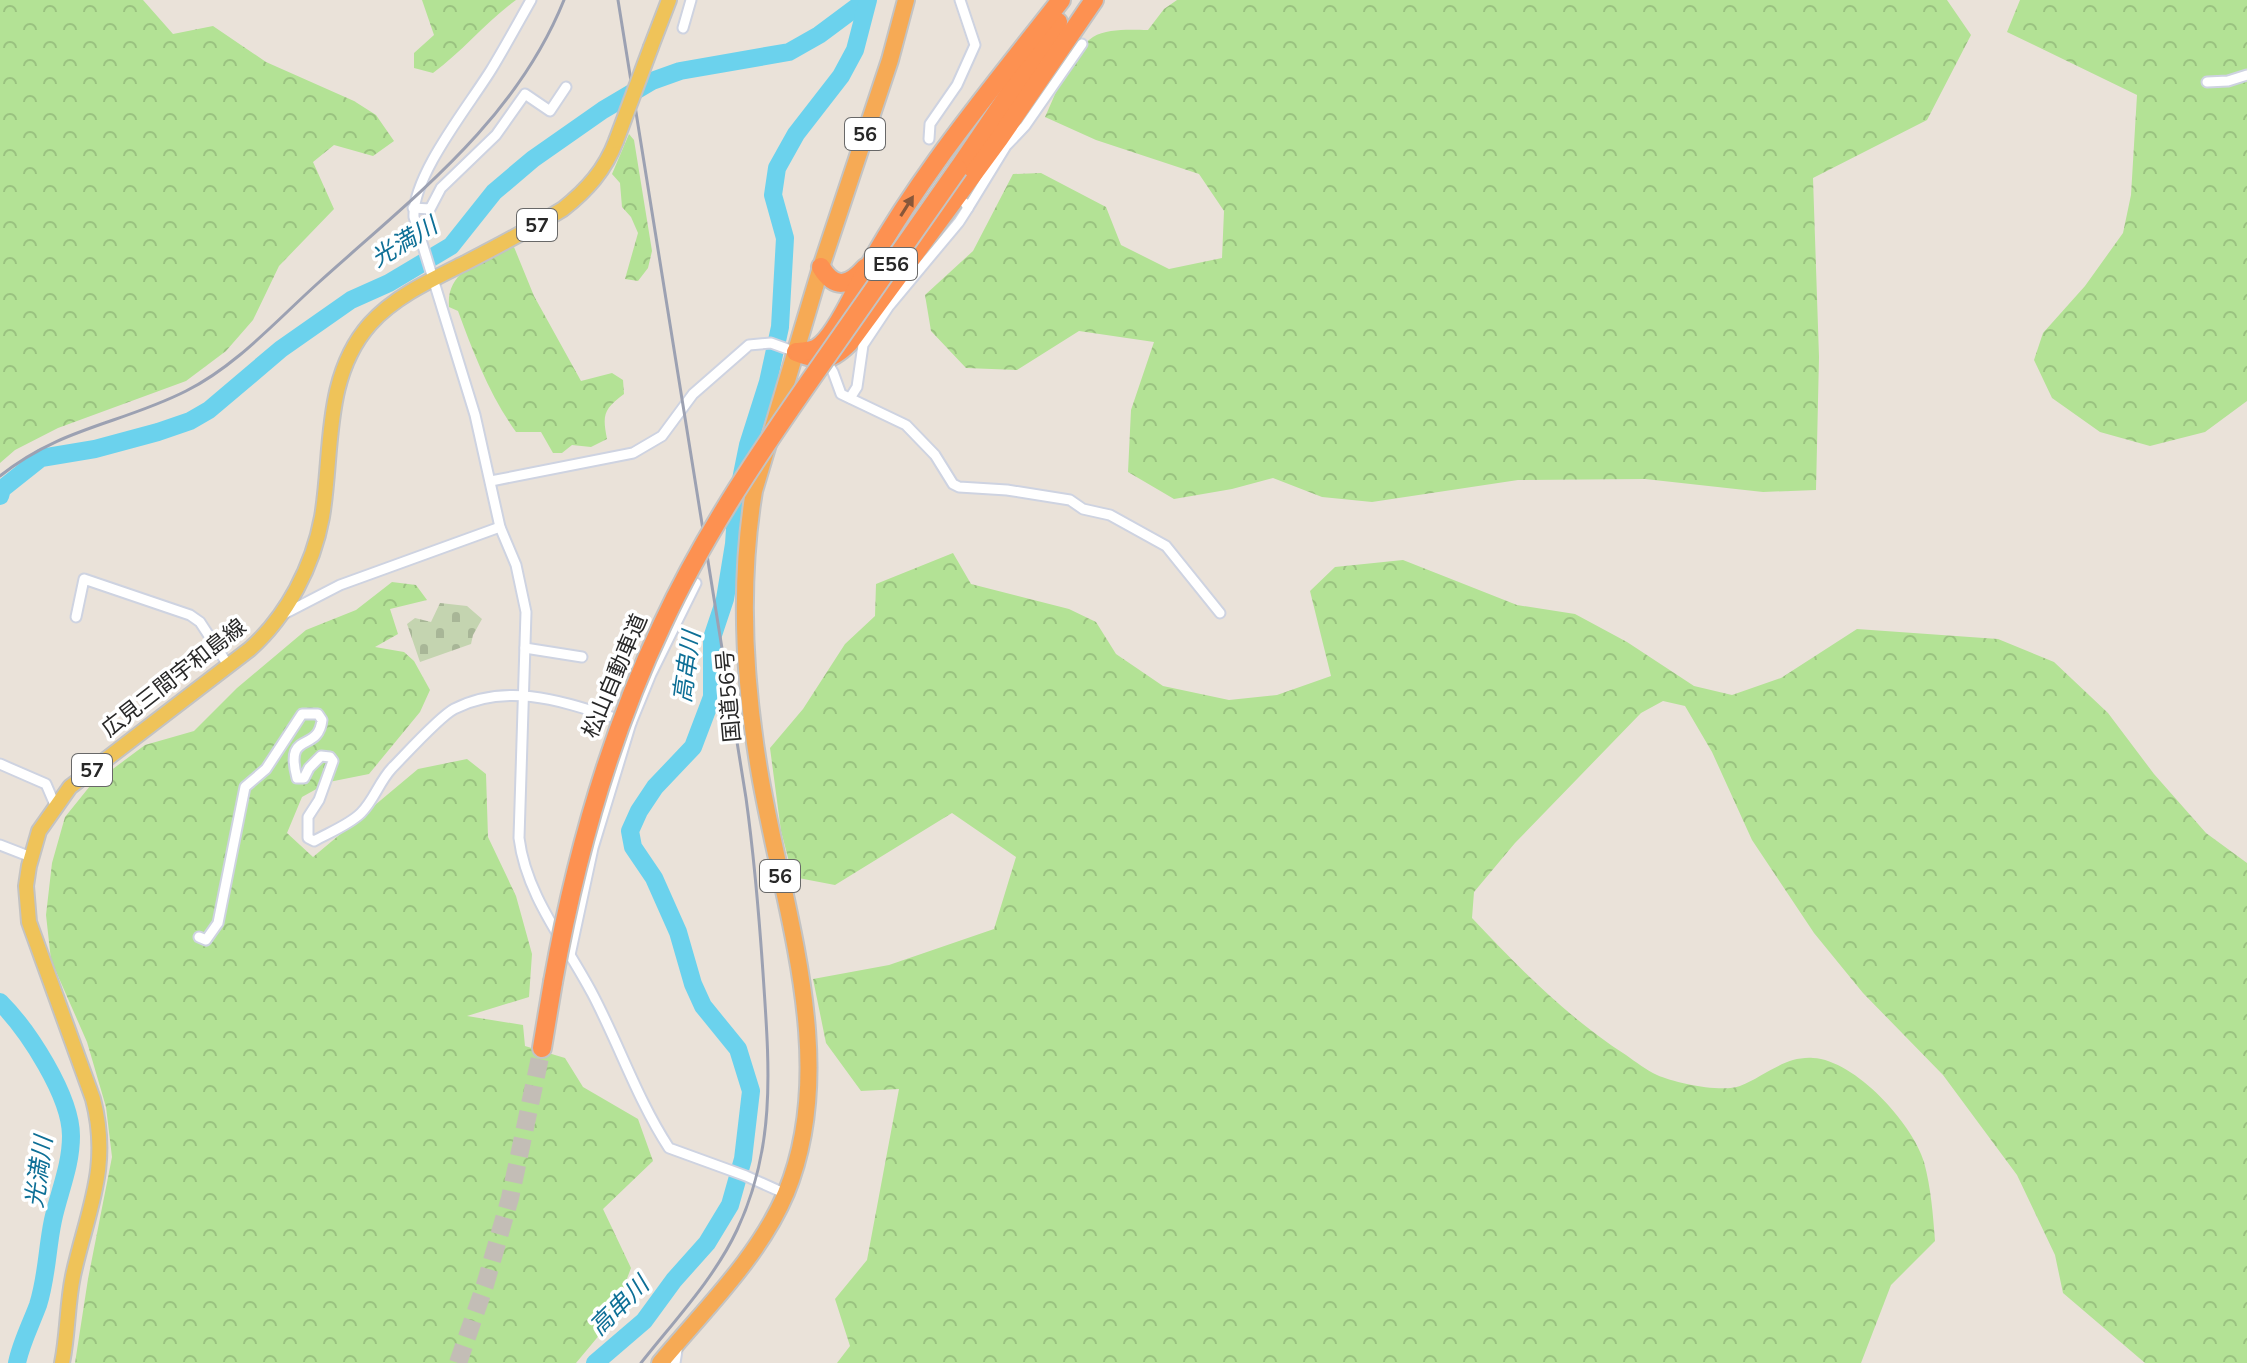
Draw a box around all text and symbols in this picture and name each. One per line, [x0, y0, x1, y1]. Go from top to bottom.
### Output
road number: 56 [845, 118, 885, 150]
one-way arrow [899, 195, 913, 217]
water label: 光満川 [365, 208, 446, 274]
road number: 57 [517, 209, 557, 241]
road number: E56 [865, 248, 917, 280]
street label: 松山自動車道 [575, 609, 655, 743]
street label: 広見三間宇和島線 [95, 612, 253, 744]
water label: 高串川 [666, 626, 708, 705]
street label: 国道56号 [710, 649, 748, 743]
road number: 57 [72, 754, 112, 786]
road number: 56 [760, 860, 800, 892]
water label: 光満川 [18, 1131, 60, 1210]
water label: 高串川 [582, 1267, 658, 1343]

